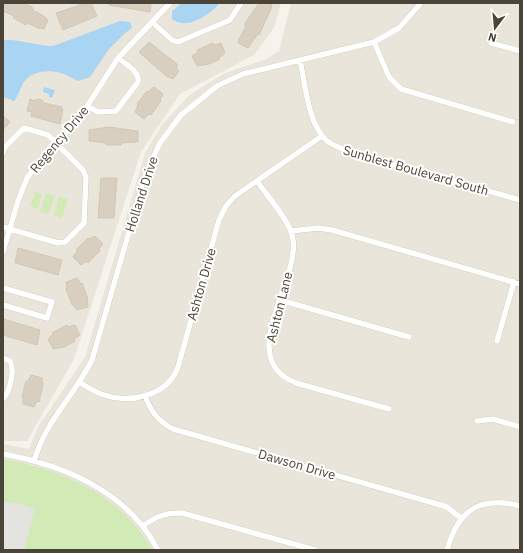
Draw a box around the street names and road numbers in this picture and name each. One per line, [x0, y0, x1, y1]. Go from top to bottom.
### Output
street label: Regency Drive [26, 102, 93, 177]
street label: Sunblest Boulevard South [341, 142, 491, 199]
street label: Holland Drive [121, 154, 162, 234]
street label: Ashton Drive [183, 246, 220, 322]
street label: Ashton Lane [262, 270, 296, 344]
street label: Dawson Drive [256, 445, 338, 484]

